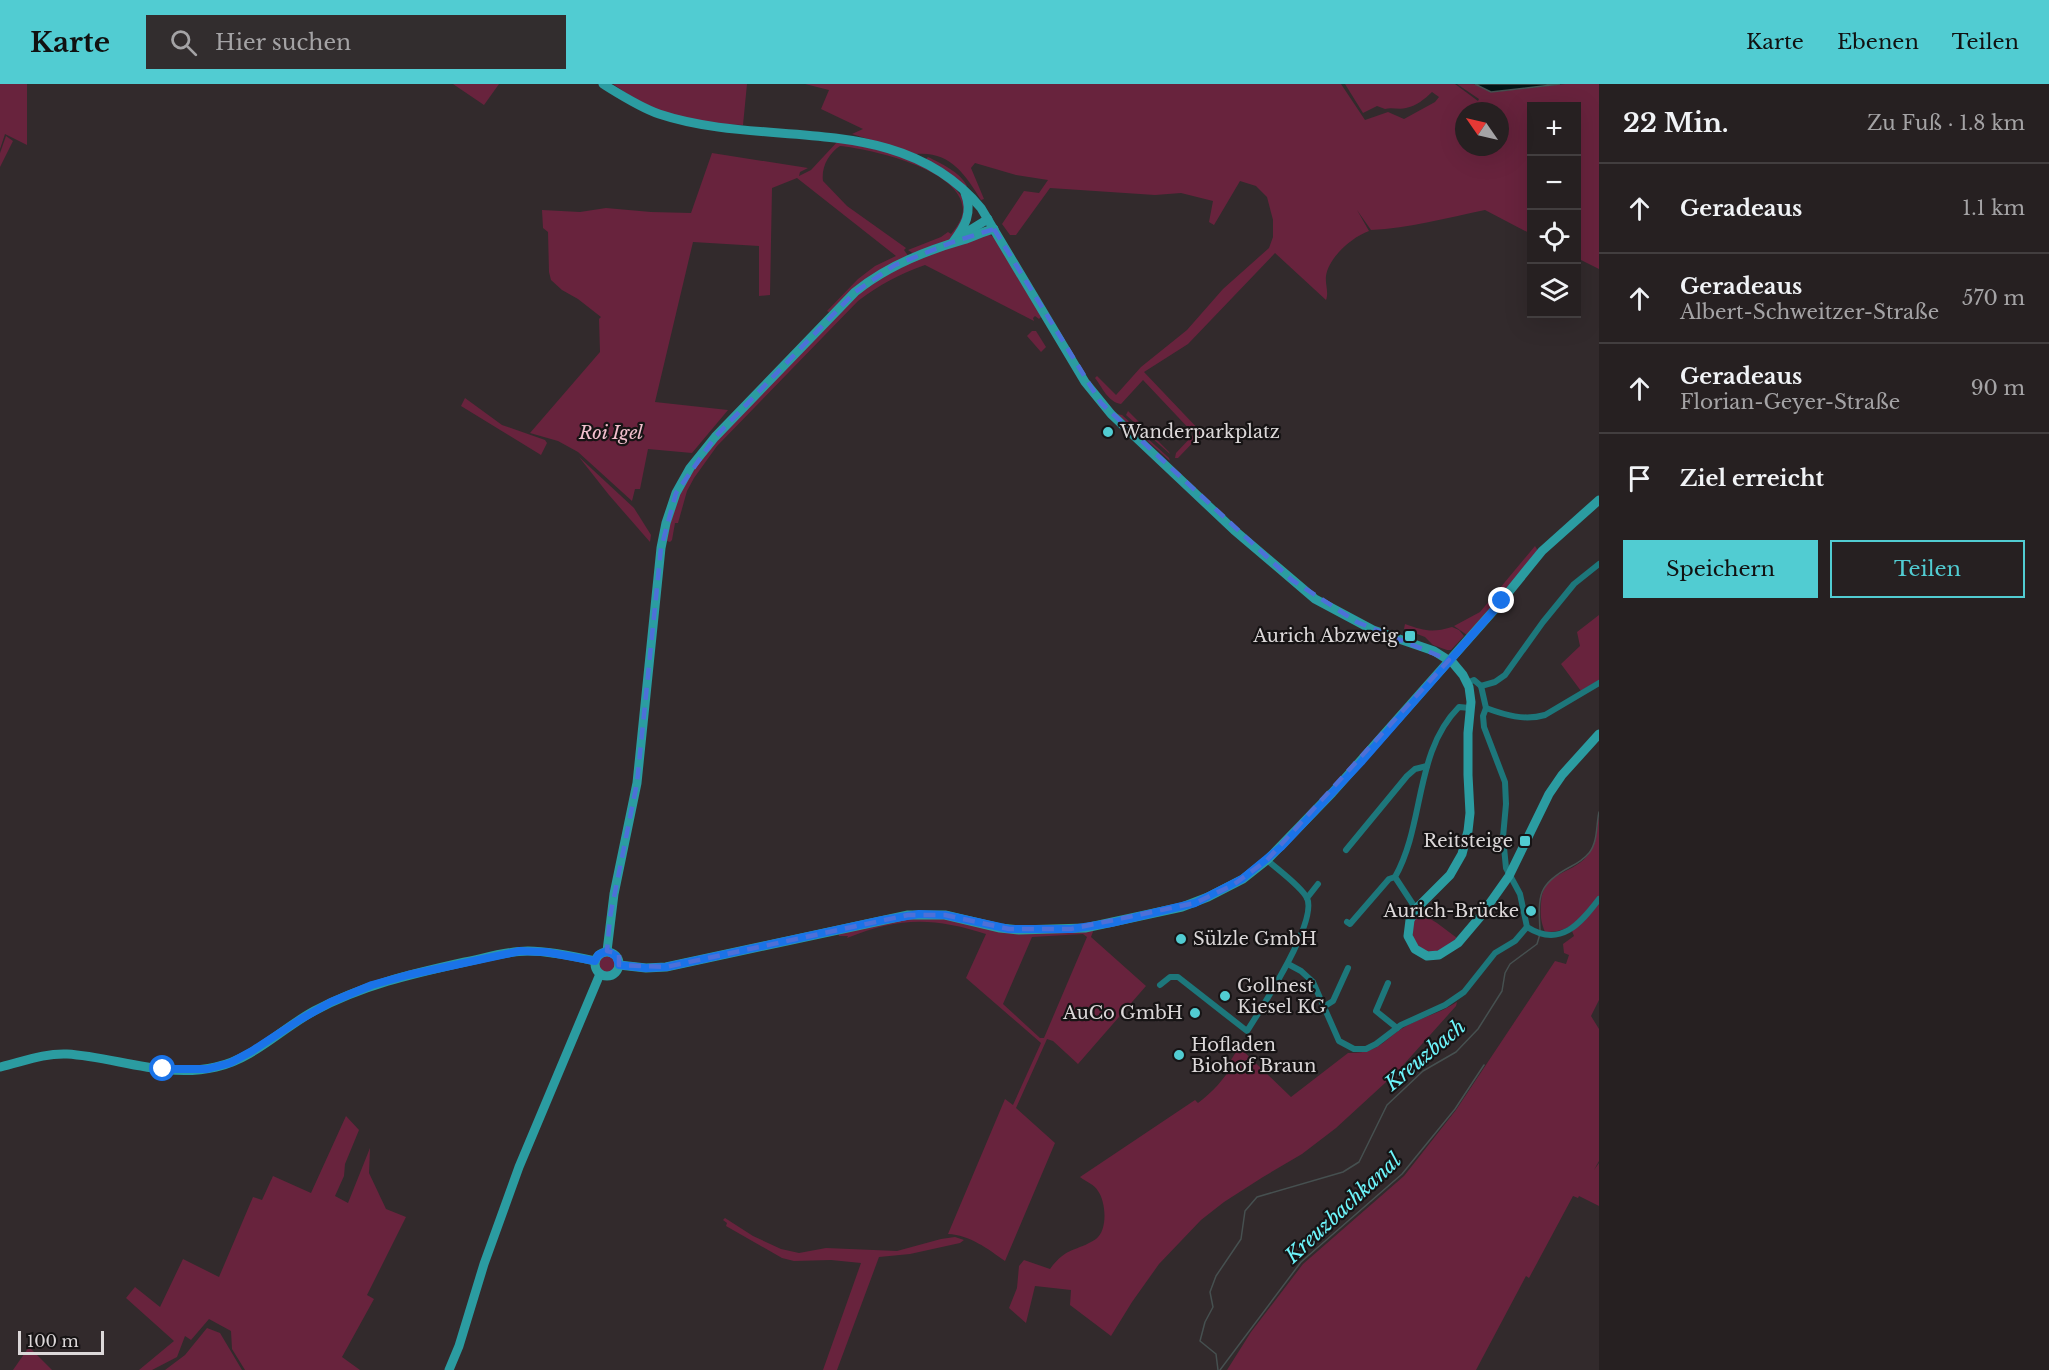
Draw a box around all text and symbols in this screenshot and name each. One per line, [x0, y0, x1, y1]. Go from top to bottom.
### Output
search box [146, 15, 566, 69]
text: Karte [30, 25, 110, 60]
icon: search [167, 26, 200, 59]
text: Hier suchen [215, 29, 351, 56]
text: Karte [1746, 29, 1804, 55]
text: Ebenen [1837, 29, 1919, 55]
text: Teilen [1952, 29, 2019, 55]
north arrow [1455, 102, 1509, 156]
map controls [1527, 102, 1581, 318]
button: + [1527, 102, 1581, 156]
text: 22 Min. [1623, 107, 1729, 139]
text: Zu Fuß · 1.8 km [1867, 111, 2025, 135]
button: − [1527, 156, 1581, 210]
icon: ahead [1623, 192, 1656, 225]
text: Geradeaus [1680, 195, 1802, 222]
text: 1.1 km [1962, 196, 2025, 220]
button: locate [1527, 210, 1581, 264]
button: layers [1527, 264, 1581, 318]
text: Geradeaus [1680, 273, 1802, 300]
icon: ahead [1623, 282, 1656, 315]
text: 570 m [1962, 286, 2025, 310]
text: Albert-Schweitzer-Straße [1680, 300, 1939, 324]
text: Geradeaus [1680, 363, 1802, 390]
icon: ahead [1623, 372, 1656, 405]
text: 90 m [1971, 376, 2025, 400]
text: Florian-Geyer-Straße [1680, 390, 1900, 414]
place label: Wanderparkplatz [1119, 421, 1280, 443]
park label: Roi Igel [578, 422, 643, 444]
marker: Wanderparkplatz [1101, 425, 1115, 439]
icon: arrive [1623, 462, 1656, 495]
text: Ziel erreicht [1680, 465, 1824, 492]
button: Speichern [1623, 540, 1818, 598]
button: Teilen [1830, 540, 2025, 598]
route end [1488, 587, 1514, 613]
place label: Aurich Abzweig [1252, 625, 1398, 647]
marker: Aurich Abzweig [1403, 629, 1417, 643]
place label: Reitsteige [1423, 830, 1513, 852]
marker: Reitsteige [1518, 834, 1532, 848]
place label: Aurich-Brücke [1383, 900, 1519, 922]
marker: Aurich-Brücke [1524, 904, 1538, 918]
place label: Sülzle GmbH [1193, 928, 1317, 950]
marker: Sülzle GmbH [1174, 932, 1188, 946]
place label: Gollnest Kiesel KG [1237, 975, 1326, 1018]
marker: Gollnest Kiesel KG [1218, 989, 1232, 1003]
place label: AuCo GmbH [1062, 1002, 1183, 1024]
marker: AuCo GmbH [1188, 1006, 1202, 1020]
water label: Kreuzbach [1379, 1014, 1470, 1096]
place label: Hofladen Biohof Braun [1191, 1034, 1316, 1077]
marker: Hofladen Biohof Braun [1172, 1048, 1186, 1062]
route start [149, 1055, 175, 1081]
water label: Kreuzbachkanal [1279, 1148, 1406, 1269]
scale bar [18, 1328, 104, 1356]
text: 100 m [27, 1331, 79, 1351]

